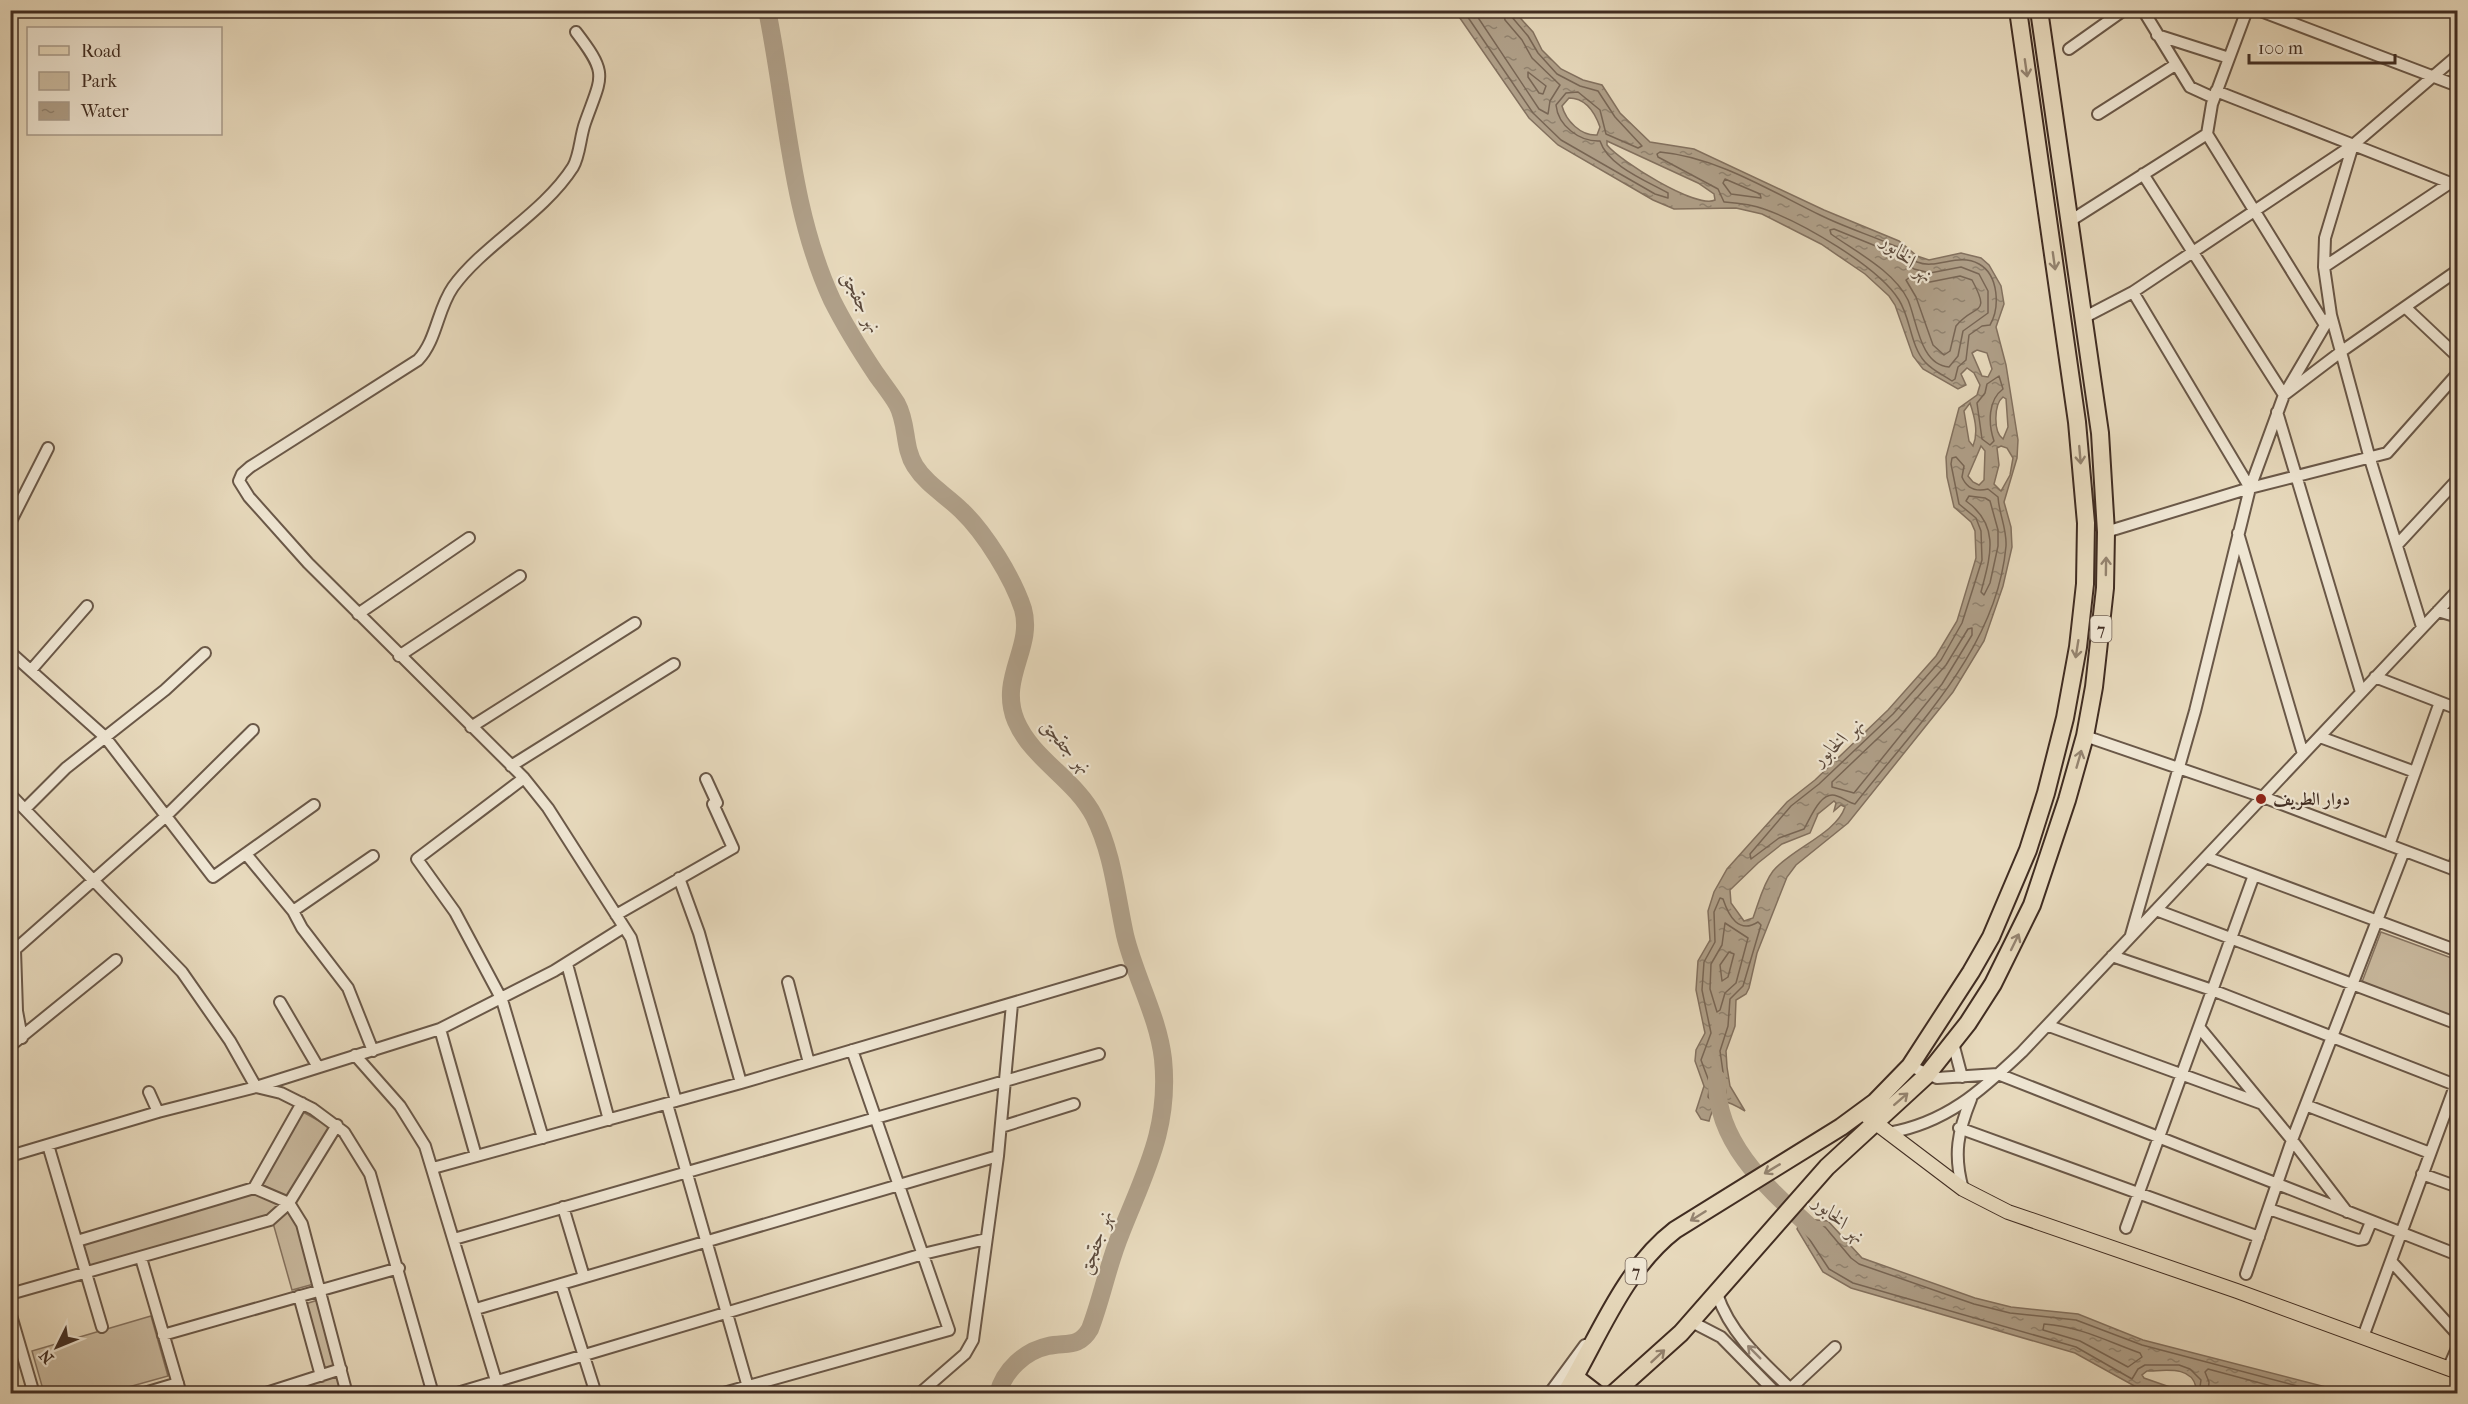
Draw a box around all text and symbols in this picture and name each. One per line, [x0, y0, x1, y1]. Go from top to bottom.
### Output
legend [27, 27, 222, 135]
scale bar [2249, 27, 2394, 65]
text: 100 m [2258, 38, 2303, 59]
text: Road [81, 41, 121, 62]
one-way arrow [2020, 58, 2031, 78]
text: Park [81, 71, 118, 92]
text: Water [80, 101, 129, 122]
water label: نهر الخابور [1875, 228, 1939, 288]
one-way arrow [2048, 251, 2059, 271]
water label: نهر جقجق [835, 267, 887, 338]
one-way arrow [2075, 444, 2086, 464]
one-way arrow [2100, 557, 2111, 577]
road number: 7 [2090, 616, 2112, 642]
one-way arrow [2072, 638, 2083, 658]
water label: نهر الخابور [1806, 712, 1870, 773]
water label: نهر جقجق [1035, 714, 1098, 780]
one-way arrow [2074, 750, 2085, 769]
place label: دوار الطريف [2273, 789, 2350, 811]
marker: دوار الطريف [2254, 792, 2268, 806]
one-way arrow [2009, 934, 2021, 952]
one-way arrow [1893, 1092, 1908, 1106]
one-way arrow [1764, 1164, 1781, 1176]
water label: نهر الخابور [1807, 1189, 1871, 1249]
water label: نهر جقجق [1074, 1207, 1118, 1278]
one-way arrow [1690, 1210, 1707, 1222]
road number: 7 [1626, 1258, 1646, 1284]
north arrow [27, 1317, 87, 1377]
text: N [35, 1345, 57, 1368]
one-way arrow [1747, 1345, 1762, 1360]
one-way arrow [1650, 1349, 1665, 1363]

